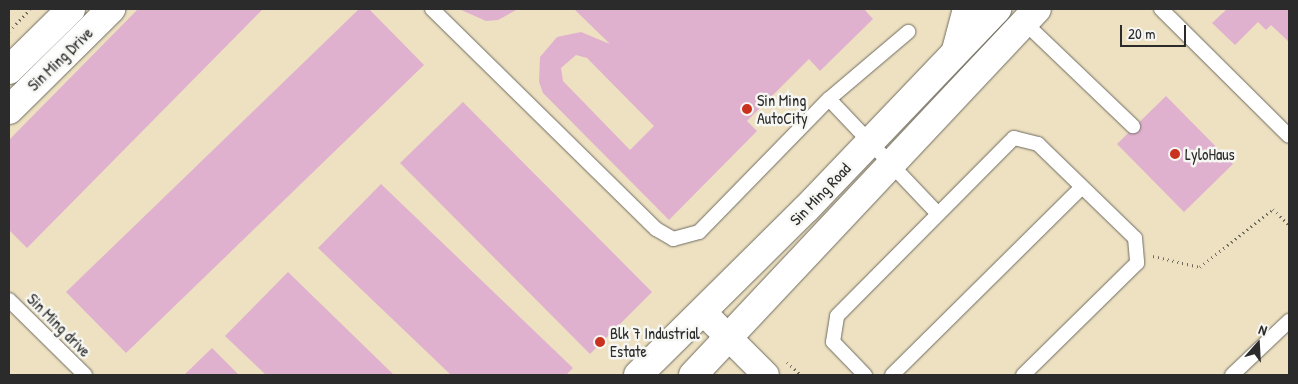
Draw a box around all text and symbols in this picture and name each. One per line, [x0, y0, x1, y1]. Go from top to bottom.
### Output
scale bar [1123, 15, 1189, 47]
street label: Sin Ming Drive [23, 23, 97, 95]
text: 20 m [1128, 23, 1155, 44]
place label: Sin Ming AutoCity [757, 90, 808, 128]
marker: Sin Ming AutoCity [741, 103, 753, 115]
place label: LyloHaus [1185, 144, 1235, 164]
marker: LyloHaus [1169, 148, 1181, 160]
street label: Sin Ming Road [786, 159, 854, 229]
street label: Sin Ming drive [23, 289, 95, 361]
north arrow [1233, 319, 1283, 369]
text: N [1256, 319, 1270, 340]
place label: Blk 7 Industrial Estate [610, 323, 700, 361]
marker: Blk 7 Industrial Estate [594, 336, 606, 348]

